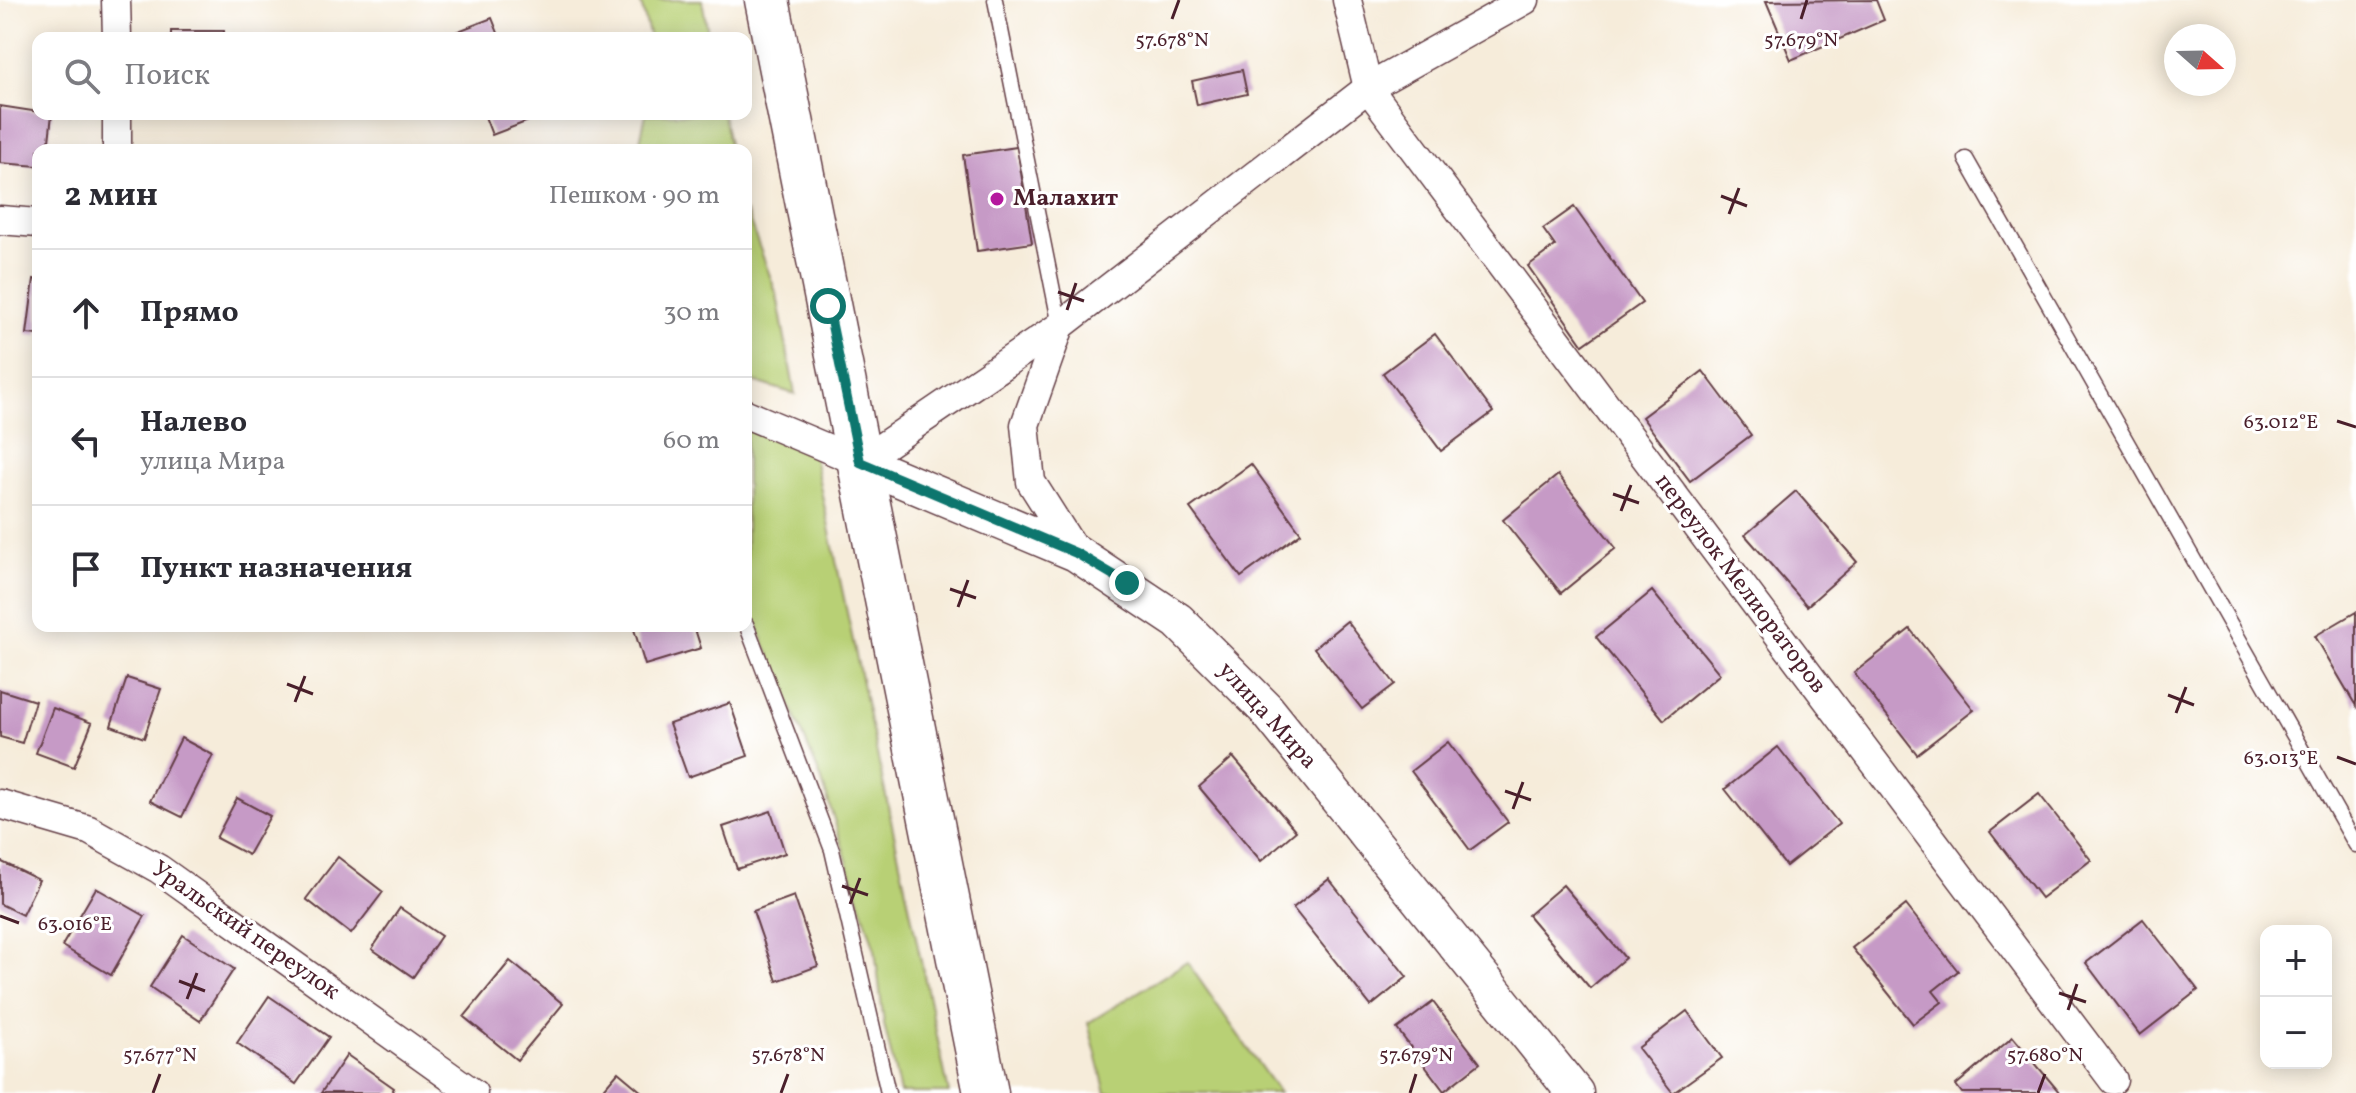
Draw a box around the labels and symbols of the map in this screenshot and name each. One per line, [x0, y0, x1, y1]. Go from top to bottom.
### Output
north arrow [2164, 24, 2236, 96]
text: 57.678°N [1135, 27, 1209, 55]
text: 57.679°N [1764, 27, 1838, 55]
place label: Малахит [1013, 182, 1118, 216]
marker: Малахит [988, 190, 1006, 208]
route start [810, 288, 846, 324]
text: 63.012°E [2244, 409, 2318, 437]
street label: переулок Мелиораторов [1646, 467, 1834, 701]
route end [1109, 565, 1145, 601]
street label: улица Мира [1209, 655, 1325, 777]
text: 63.013°E [2244, 745, 2318, 773]
street label: Уральский переулок [144, 853, 346, 1009]
text: 63.016°E [38, 911, 112, 939]
text: 57.677°N [123, 1042, 197, 1070]
text: 57.678°N [751, 1042, 825, 1070]
text: 57.679°N [1379, 1042, 1453, 1070]
text: 57.680°N [2007, 1042, 2083, 1070]

